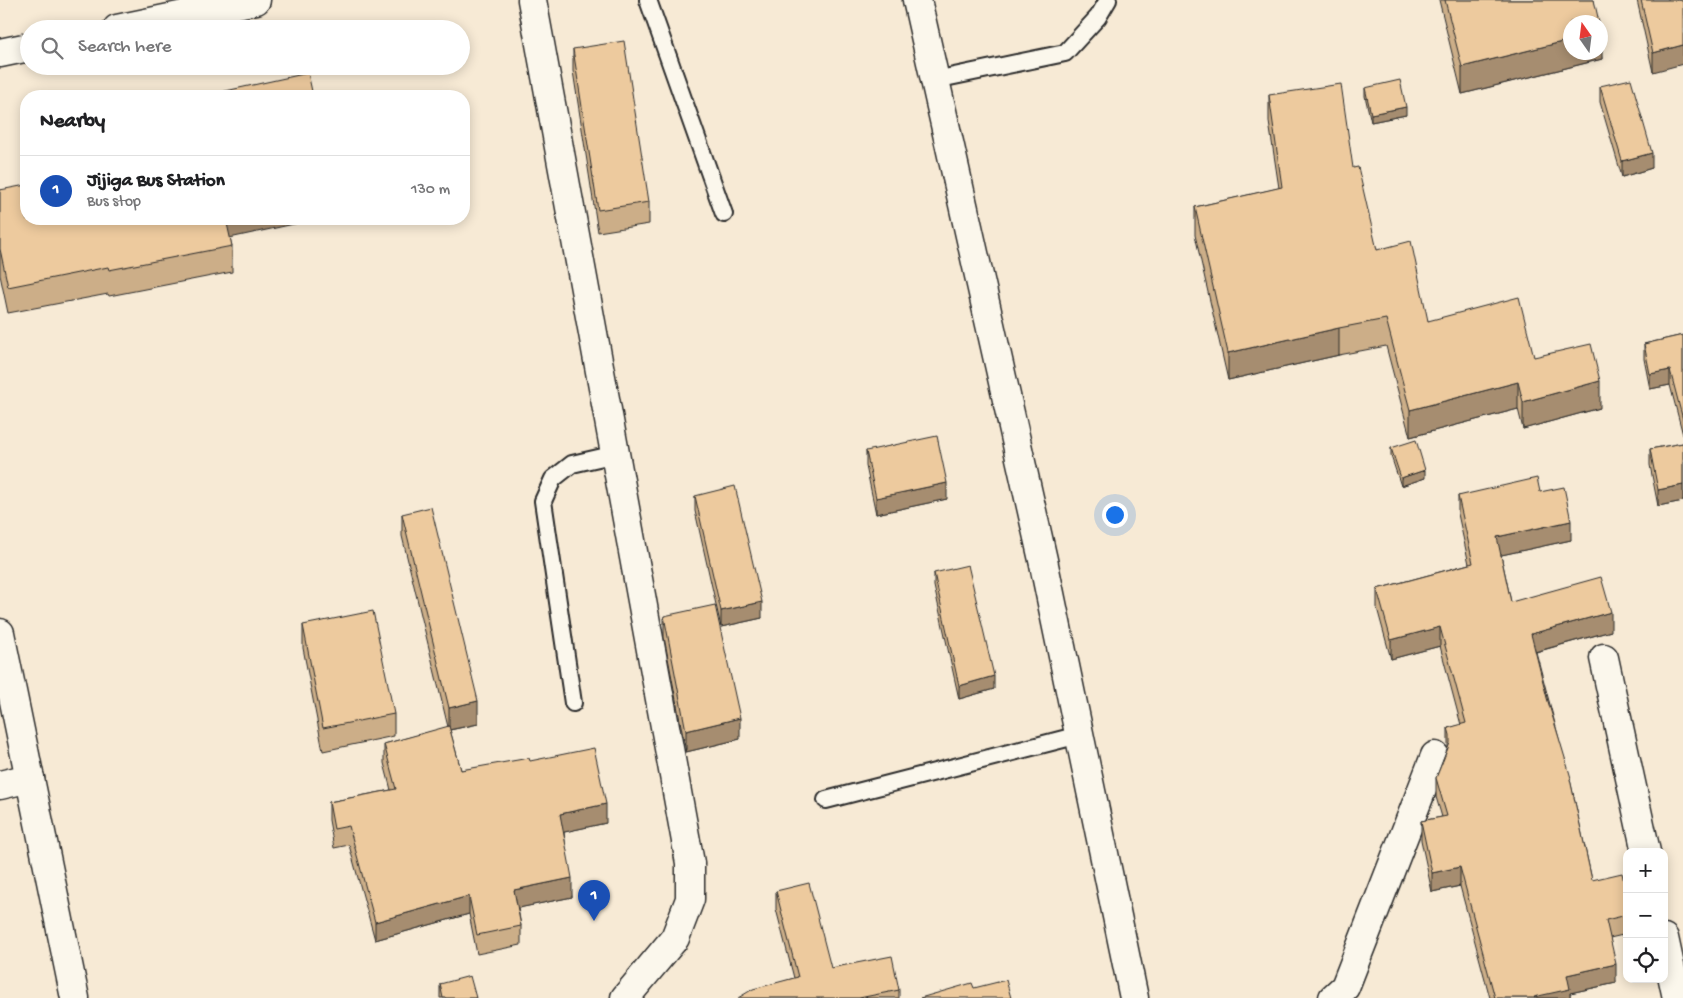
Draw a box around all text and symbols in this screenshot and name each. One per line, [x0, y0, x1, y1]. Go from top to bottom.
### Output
north arrow [1563, 15, 1608, 60]
search box [20, 20, 470, 75]
icon: search [38, 34, 66, 62]
text: Search here [78, 36, 172, 59]
text: Nearby [40, 110, 105, 135]
text: Jijiga Bus Station [87, 170, 225, 193]
text: 1 [53, 181, 59, 200]
text: 130 m [411, 181, 450, 200]
text: Bus stop [87, 193, 141, 212]
your location [1102, 502, 1128, 528]
map controls [1623, 848, 1668, 983]
button: + [1623, 848, 1668, 893]
pin: 1 [578, 880, 610, 921]
button: − [1623, 893, 1668, 938]
button: locate [1623, 938, 1668, 983]

